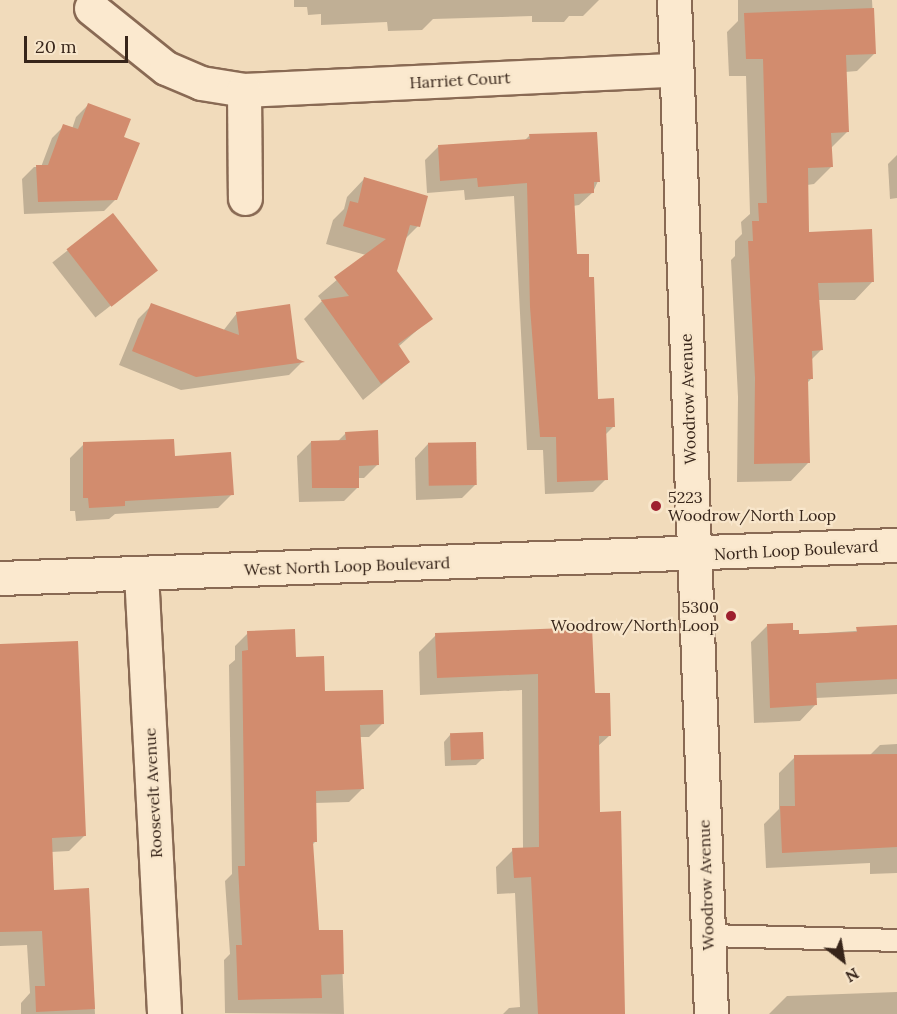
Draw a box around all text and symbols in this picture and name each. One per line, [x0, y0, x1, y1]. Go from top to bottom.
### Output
scale bar [27, 24, 130, 62]
text: 20 m [35, 35, 77, 58]
street label: Harriet Court [409, 68, 511, 92]
street label: Woodrow Avenue [676, 333, 700, 465]
place label: 5223 Woodrow/North Loop [668, 487, 836, 525]
marker: 5223 Woodrow/North Loop [649, 499, 663, 513]
street label: North Loop Boulevard [713, 536, 879, 564]
street label: West North Loop Boulevard [244, 553, 450, 579]
place label: 5300 Woodrow/North Loop [551, 597, 719, 635]
marker: 5300 Woodrow/North Loop [724, 609, 738, 623]
street label: Roosevelt Avenue [140, 727, 166, 859]
street label: Woodrow Avenue [694, 819, 718, 951]
north arrow [813, 930, 873, 990]
text: N [842, 964, 863, 987]

